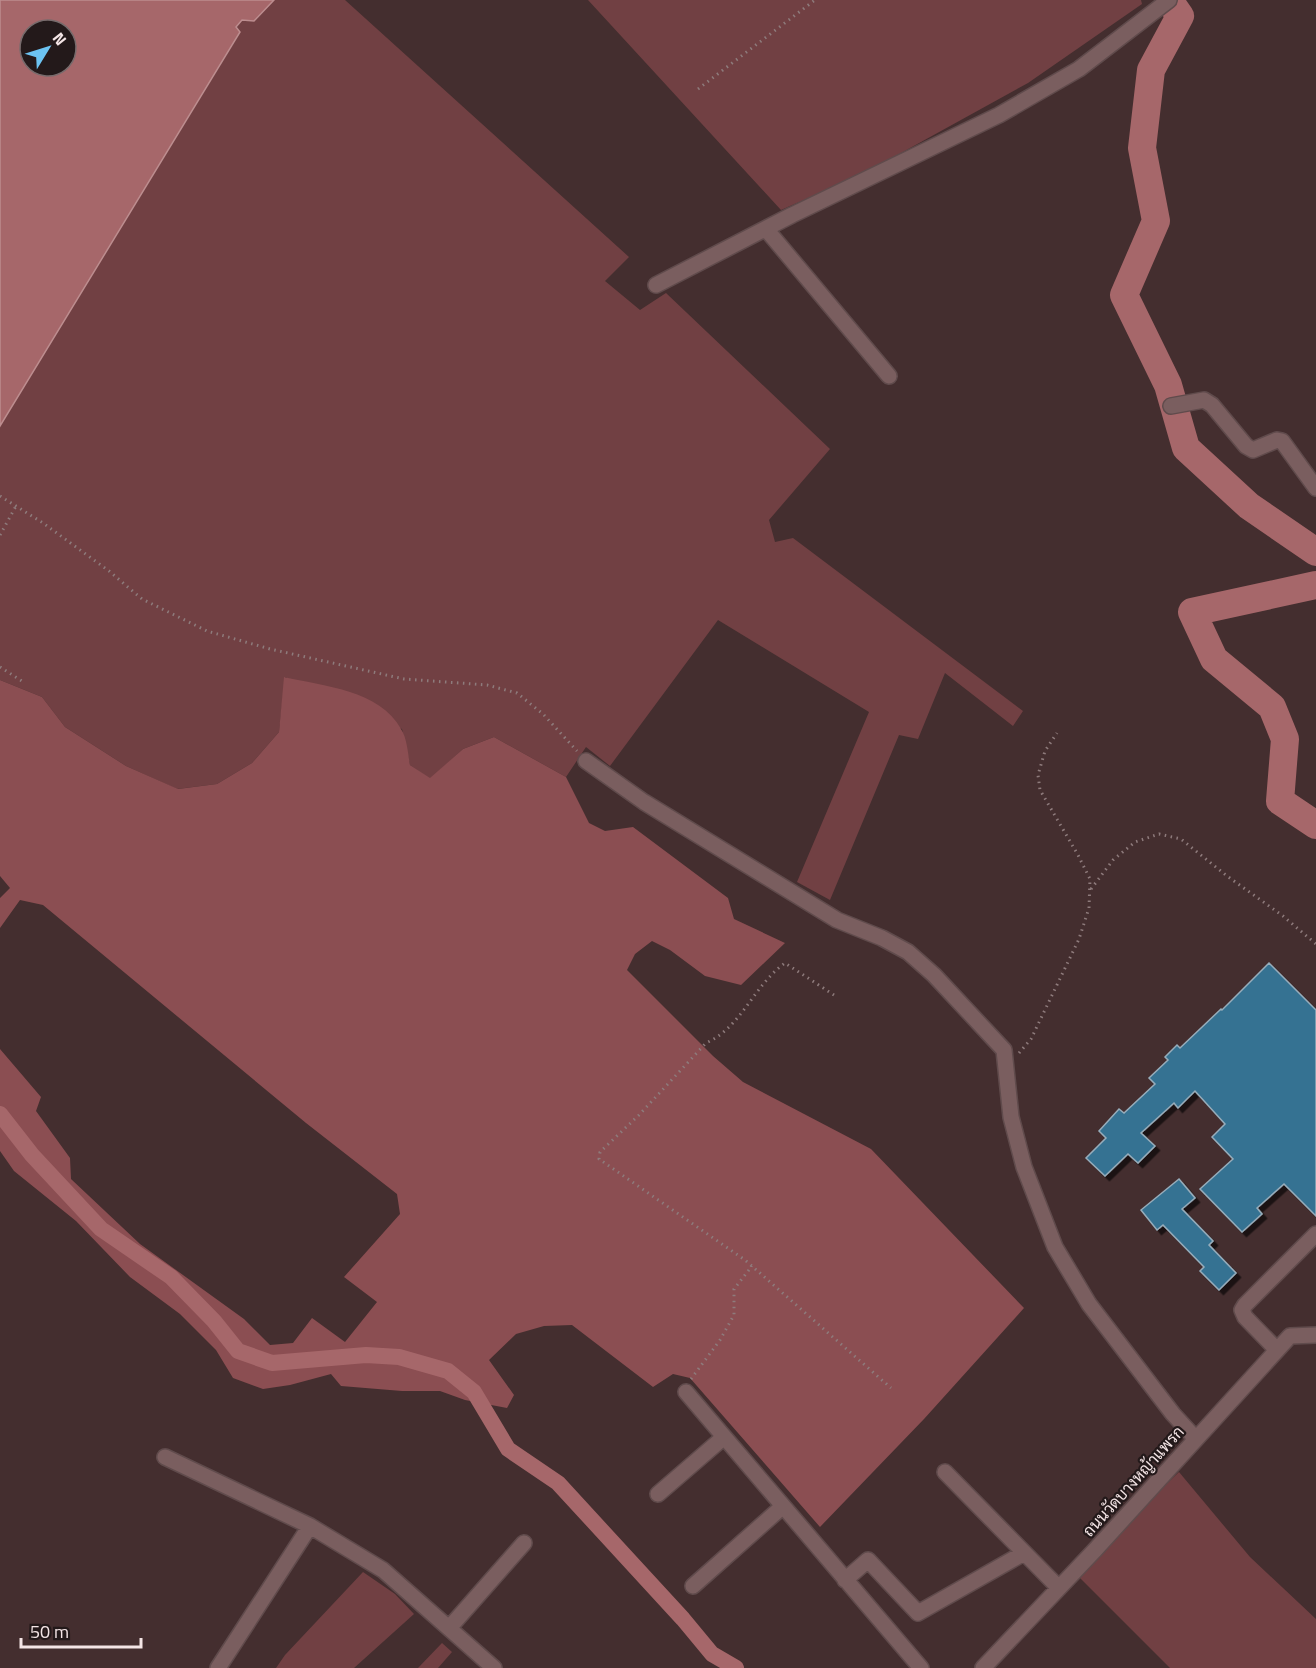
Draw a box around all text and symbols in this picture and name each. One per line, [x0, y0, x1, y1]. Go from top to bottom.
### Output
north arrow [18, 18, 78, 78]
text: N [47, 27, 73, 51]
street label: ถนนวัดบางหญ้าแพรก [1077, 1420, 1189, 1542]
scale bar [21, 1611, 141, 1649]
text: 50 m [30, 1618, 69, 1645]

